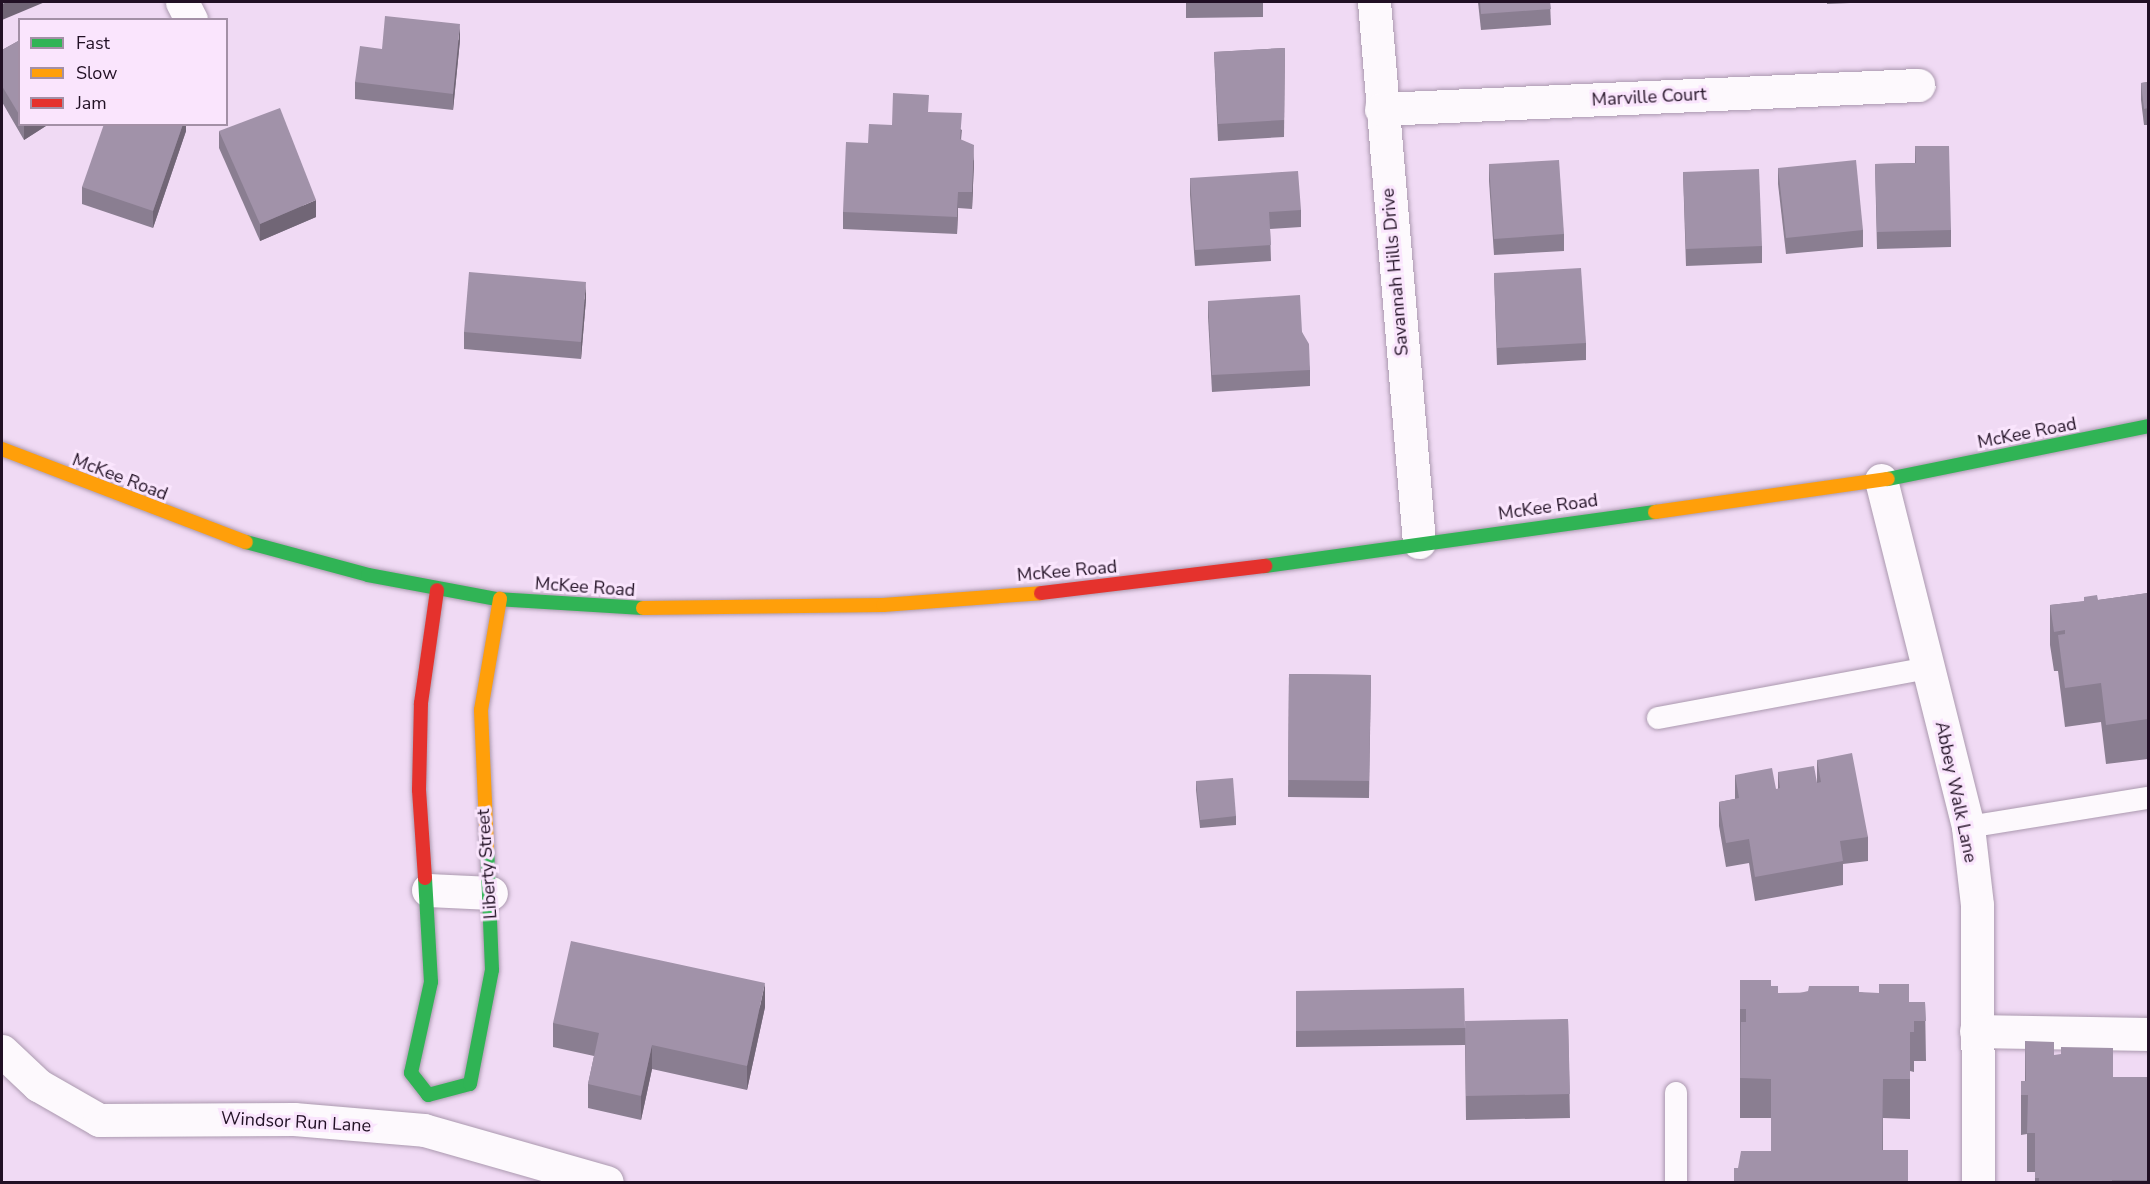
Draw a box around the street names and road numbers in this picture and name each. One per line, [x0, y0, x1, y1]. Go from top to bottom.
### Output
street label: Marville Court [1591, 83, 1707, 111]
street label: Savannah Hills Drive [1377, 187, 1413, 357]
street label: McKee Road [1976, 413, 2078, 453]
street label: McKee Road [69, 449, 171, 505]
street label: McKee Road [1497, 489, 1599, 525]
street label: McKee Road [1016, 556, 1118, 586]
street label: McKee Road [534, 573, 636, 601]
street label: Abbey Walk Lane [1930, 719, 1982, 865]
street label: Liberty Street [472, 808, 502, 920]
street label: Windsor Run Lane [220, 1107, 372, 1137]

